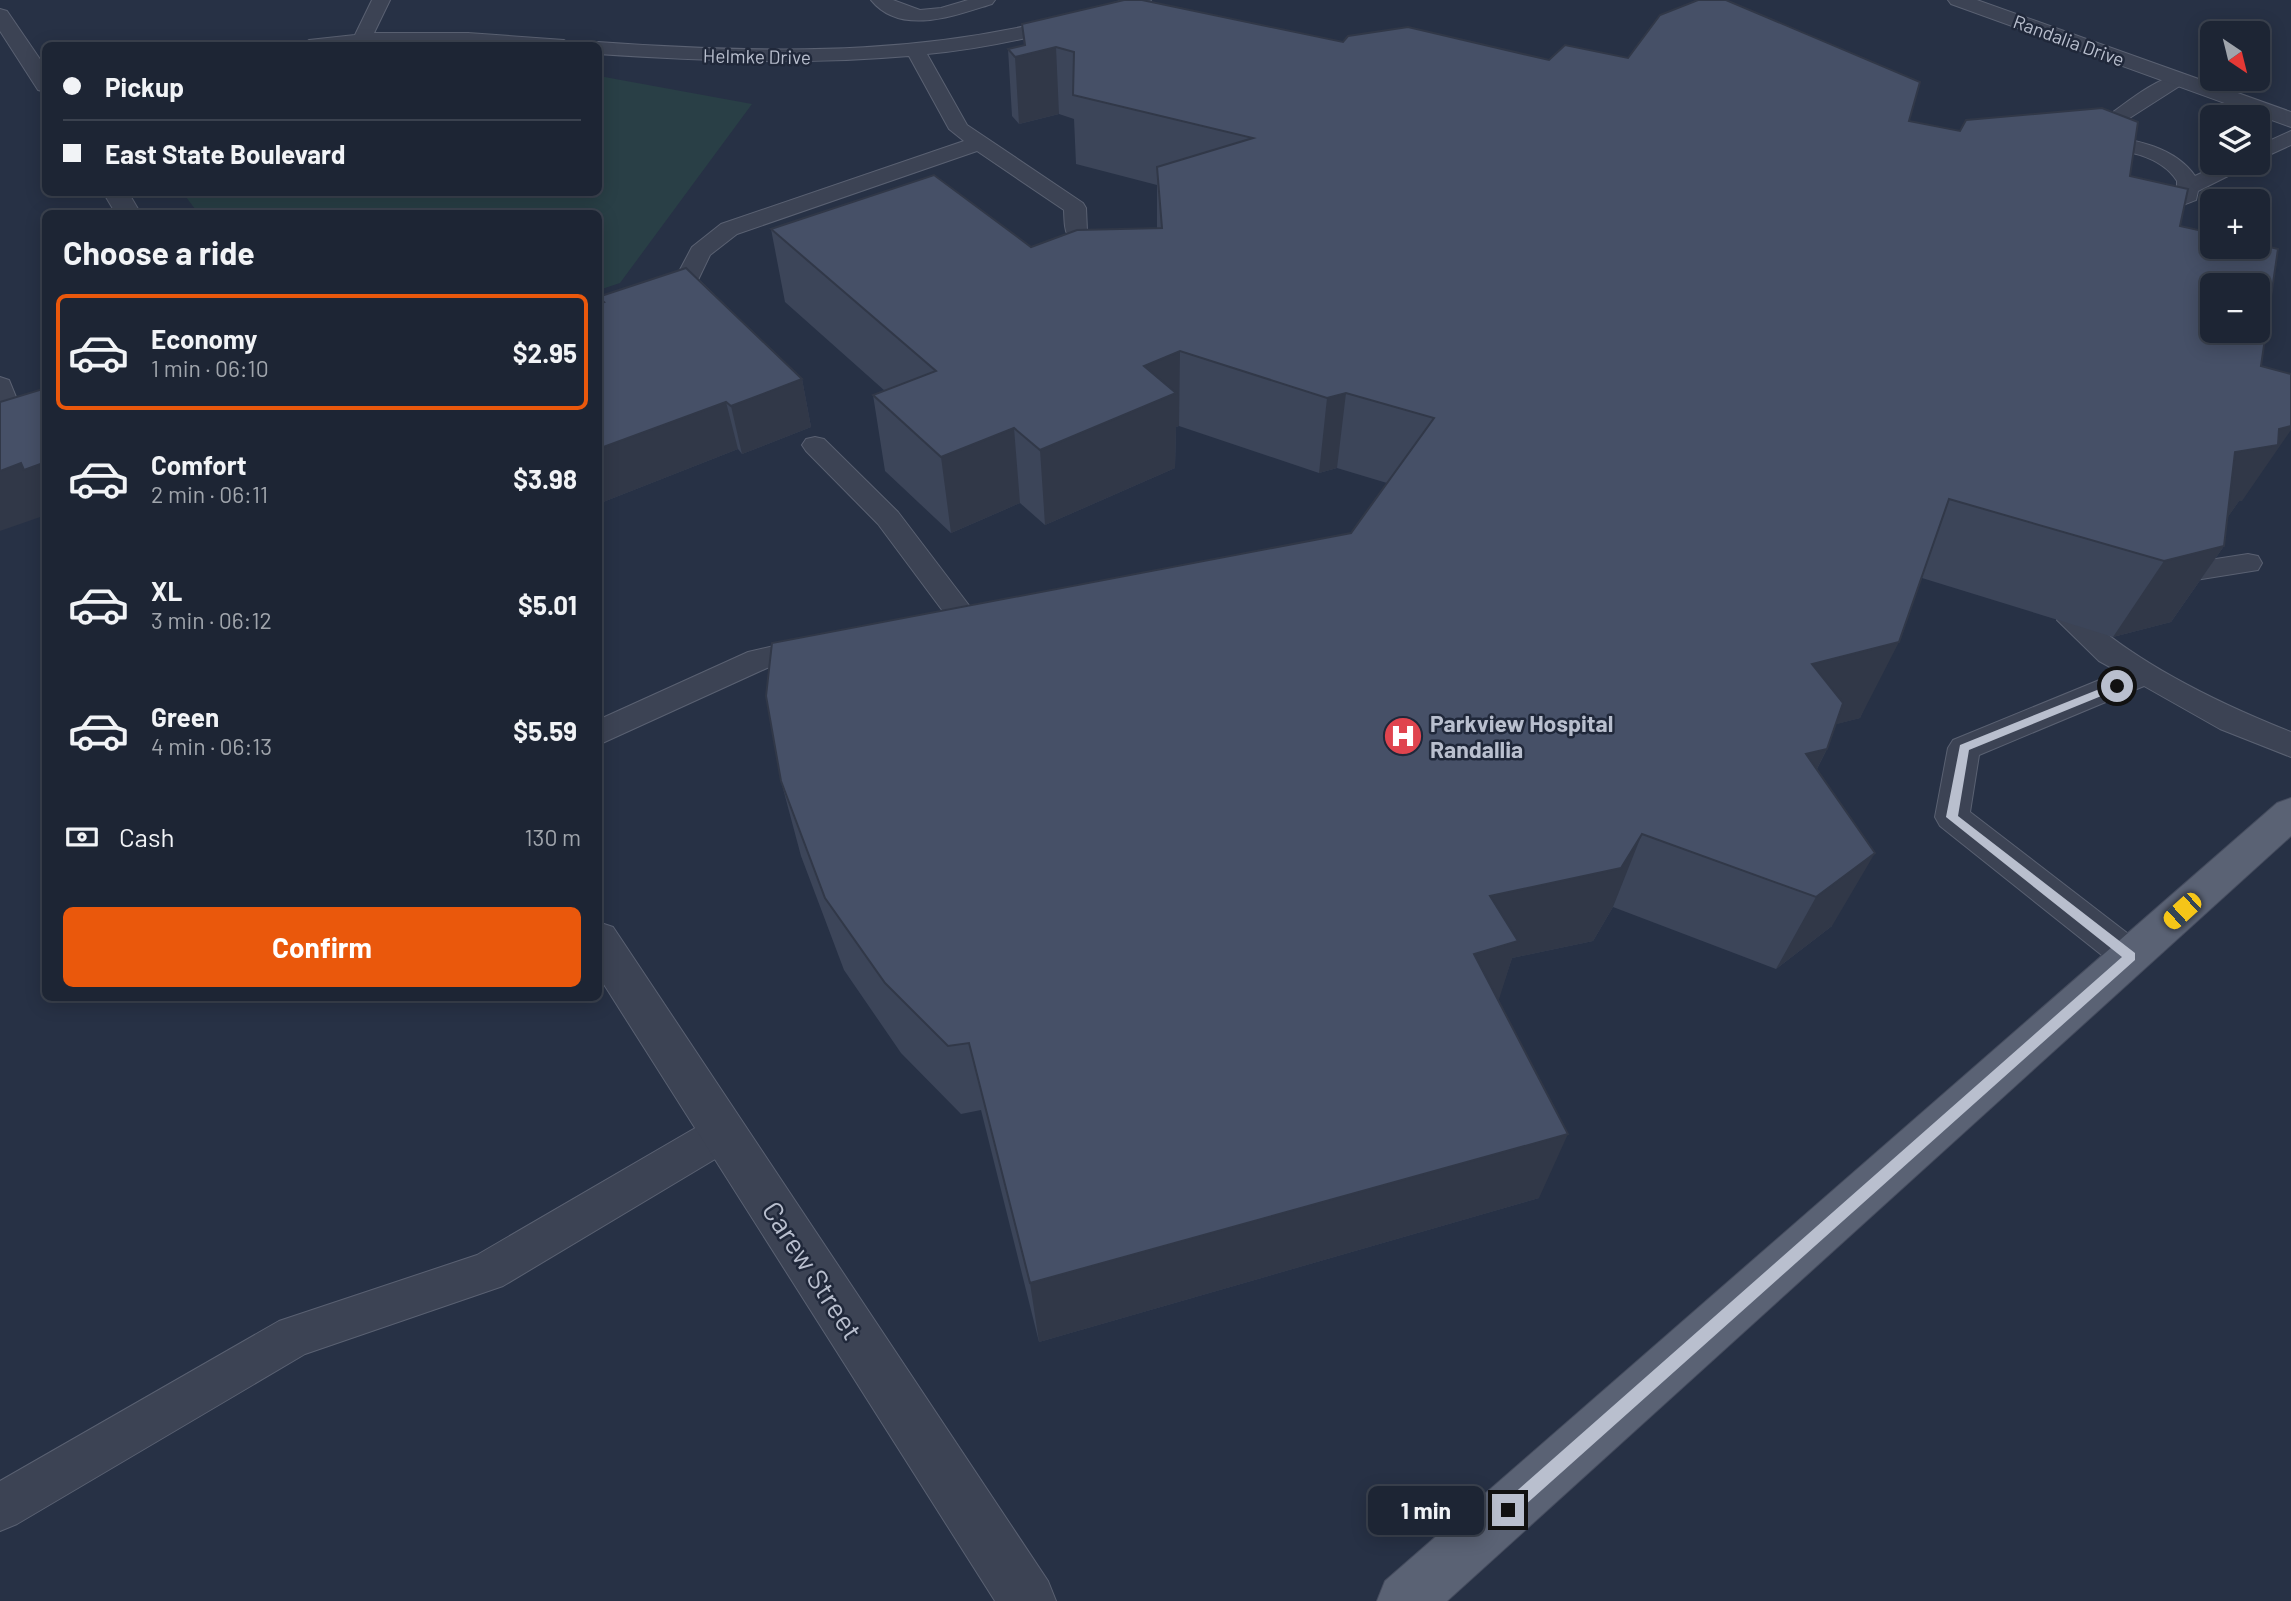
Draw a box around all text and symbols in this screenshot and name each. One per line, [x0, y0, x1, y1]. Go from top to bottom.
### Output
street label: Randalia Drive [2010, 9, 2128, 71]
north arrow [2200, 21, 2270, 91]
map controls [2200, 21, 2270, 343]
street label: Helmke Drive [703, 44, 811, 68]
text: Pickup [105, 71, 184, 102]
button: layers [2200, 105, 2270, 175]
text: East State Boulevard [105, 138, 345, 169]
button: + [2200, 189, 2270, 259]
text: Choose a ride [63, 233, 255, 271]
button: − [2200, 273, 2270, 343]
icon: car [67, 321, 130, 384]
text: Economy [151, 323, 257, 354]
text: $2.95 [513, 337, 577, 368]
text: 1 min · 06:10 [151, 354, 269, 382]
icon: car [67, 447, 130, 510]
text: Comfort [151, 449, 247, 480]
text: $3.98 [513, 463, 577, 494]
text: 2 min · 06:11 [151, 480, 268, 508]
icon: car [67, 573, 130, 636]
text: XL [151, 575, 182, 606]
text: $5.01 [518, 589, 577, 620]
text: 3 min · 06:12 [151, 606, 272, 634]
route start [2101, 670, 2133, 702]
icon: car [67, 699, 130, 762]
text: Green [151, 701, 219, 732]
place label: Parkview Hospital Randallia [1430, 709, 1613, 763]
text: $5.59 [513, 715, 577, 746]
hospital icon: Parkview Hospital Randallia [1382, 715, 1424, 757]
text: 4 min · 06:13 [151, 732, 272, 760]
icon: cash [63, 818, 101, 856]
text: Cash [119, 821, 174, 852]
text: 130 m [524, 823, 581, 851]
car [2160, 889, 2205, 933]
button: Confirm [63, 907, 581, 987]
street label: Carew Street [756, 1195, 870, 1345]
callout: 1 min [1368, 1486, 1484, 1534]
route end [1492, 1494, 1524, 1526]
text: 1 min [1401, 1496, 1451, 1524]

